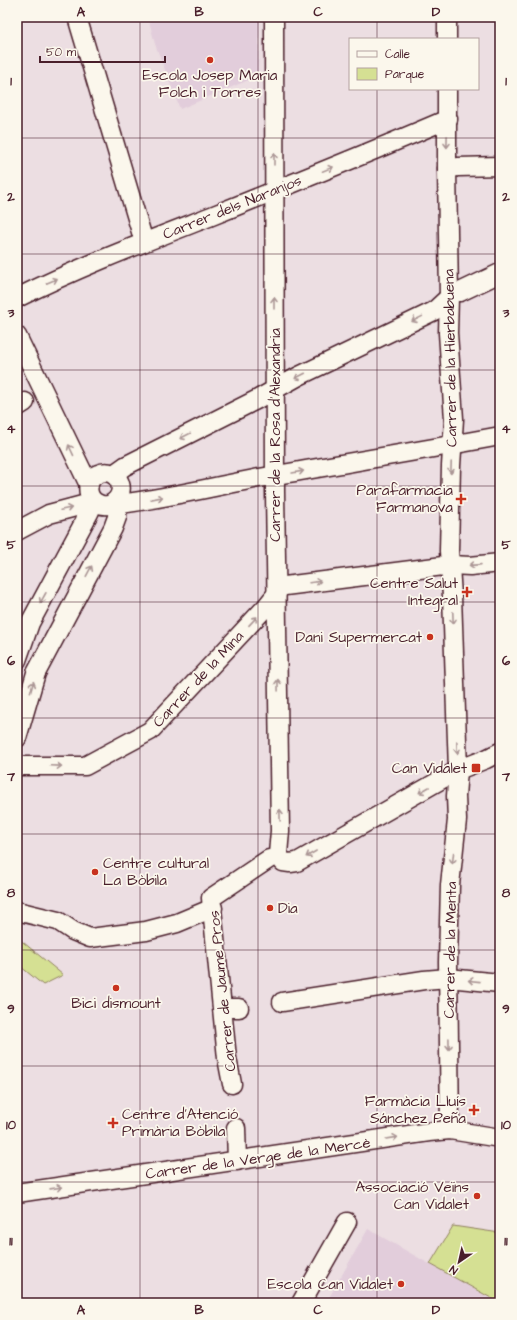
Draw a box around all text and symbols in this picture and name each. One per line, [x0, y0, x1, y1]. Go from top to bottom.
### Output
text: A [77, 3, 86, 21]
text: B [194, 3, 204, 21]
text: C [313, 3, 323, 21]
text: D [432, 3, 441, 21]
scale bar [40, 38, 165, 64]
legend [349, 38, 479, 90]
text: 50 m [46, 44, 77, 61]
text: Calle [385, 46, 410, 63]
marker: Escola Josep Maria Folch i Torres [205, 55, 215, 65]
place label: Escola Josep Maria Folch i Torres [143, 65, 278, 103]
text: Parque [385, 66, 425, 83]
text: 1 [10, 72, 12, 90]
text: 1 [505, 72, 507, 90]
one-way arrow [443, 135, 451, 148]
one-way arrow [270, 153, 278, 166]
one-way arrow [322, 164, 334, 172]
street label: Carrer dels Naranjos [160, 170, 305, 245]
text: 2 [6, 188, 15, 206]
text: 2 [501, 188, 510, 206]
street label: Carrer de la Hierbabuena [438, 268, 463, 447]
one-way arrow [46, 276, 58, 284]
one-way arrow [270, 297, 278, 310]
text: 3 [7, 304, 15, 322]
text: 3 [502, 304, 510, 322]
one-way arrow [412, 316, 424, 323]
street label: Carrer de la Rosa d'Alexandria [265, 328, 286, 542]
one-way arrow [294, 372, 306, 380]
text: 4 [7, 420, 16, 438]
text: 4 [502, 420, 511, 438]
one-way arrow [179, 433, 191, 440]
one-way arrow [67, 444, 74, 456]
one-way arrow [447, 461, 455, 474]
one-way arrow [291, 467, 304, 475]
place label: Parafarmacia Farmanova [356, 480, 453, 518]
one-way arrow [150, 494, 163, 502]
marker: Parafarmacia Farmanova [456, 494, 466, 504]
one-way arrow [59, 505, 72, 513]
text: 5 [6, 536, 16, 554]
text: 5 [501, 536, 511, 554]
one-way arrow [469, 562, 482, 569]
one-way arrow [86, 565, 94, 577]
place label: Centre Salut Integral [370, 573, 458, 612]
one-way arrow [309, 578, 322, 586]
marker: Centre Salut Integral [461, 586, 473, 598]
one-way arrow [39, 592, 47, 604]
one-way arrow [449, 611, 457, 624]
one-way arrow [248, 616, 258, 626]
street label: Carrer de la Mina [148, 626, 249, 732]
place label: Dani Supermercat [296, 627, 422, 648]
marker: Dani Supermercat [425, 632, 435, 642]
text: 6 [7, 652, 16, 670]
text: 6 [502, 652, 511, 670]
one-way arrow [274, 679, 281, 692]
one-way arrow [28, 681, 36, 694]
one-way arrow [453, 741, 460, 754]
place label: Can Vidalet [392, 758, 467, 779]
one-way arrow [49, 762, 62, 770]
marker: Can Vidalet [470, 762, 482, 774]
text: 7 [6, 768, 16, 786]
text: 7 [501, 768, 511, 786]
one-way arrow [418, 786, 430, 794]
one-way arrow [276, 809, 284, 822]
one-way arrow [305, 850, 317, 858]
one-way arrow [449, 851, 457, 864]
place label: Centre cultural La Bòbila [103, 853, 209, 891]
marker: Centre cultural La Bòbila [90, 867, 100, 877]
street label: Carrer de la Menta [439, 881, 462, 1019]
text: 8 [7, 884, 16, 902]
text: 8 [502, 884, 511, 902]
place label: Dia [278, 898, 298, 919]
marker: Dia [265, 903, 275, 913]
street label: Carrer de Jaume Pros [204, 909, 241, 1073]
one-way arrow [468, 977, 481, 984]
marker: Bici dismount [111, 983, 121, 993]
place label: Bici dismount [71, 993, 161, 1014]
text: 9 [7, 1000, 15, 1018]
text: 9 [502, 1000, 510, 1018]
one-way arrow [445, 1037, 453, 1050]
place label: Farmàcia Lluís Sánchez Peña [365, 1091, 466, 1129]
place label: Centre d'Atenció Primària Bòbila [122, 1104, 239, 1142]
marker: Farmàcia Lluís Sánchez Peña [469, 1105, 479, 1115]
text: 10 [6, 1116, 17, 1134]
text: 10 [501, 1116, 512, 1134]
marker: Centre d'Atenció Primària Bòbila [107, 1117, 119, 1129]
street label: Carrer de la Verge de la Mercè [144, 1132, 372, 1186]
one-way arrow [385, 1134, 398, 1142]
place label: Associació Veïns Can Vidalet [355, 1177, 469, 1215]
one-way arrow [49, 1184, 62, 1192]
marker: Associació Veïns Can Vidalet [472, 1191, 482, 1201]
text: 11 [9, 1232, 13, 1250]
text: 11 [504, 1232, 508, 1250]
north arrow [439, 1242, 479, 1282]
text: N [447, 1262, 461, 1278]
place label: Escola Can Vidalet [267, 1274, 393, 1295]
marker: Escola Can Vidalet [396, 1279, 406, 1289]
text: A [77, 1301, 86, 1319]
text: B [194, 1301, 204, 1319]
text: C [313, 1301, 323, 1319]
text: D [432, 1301, 441, 1319]

